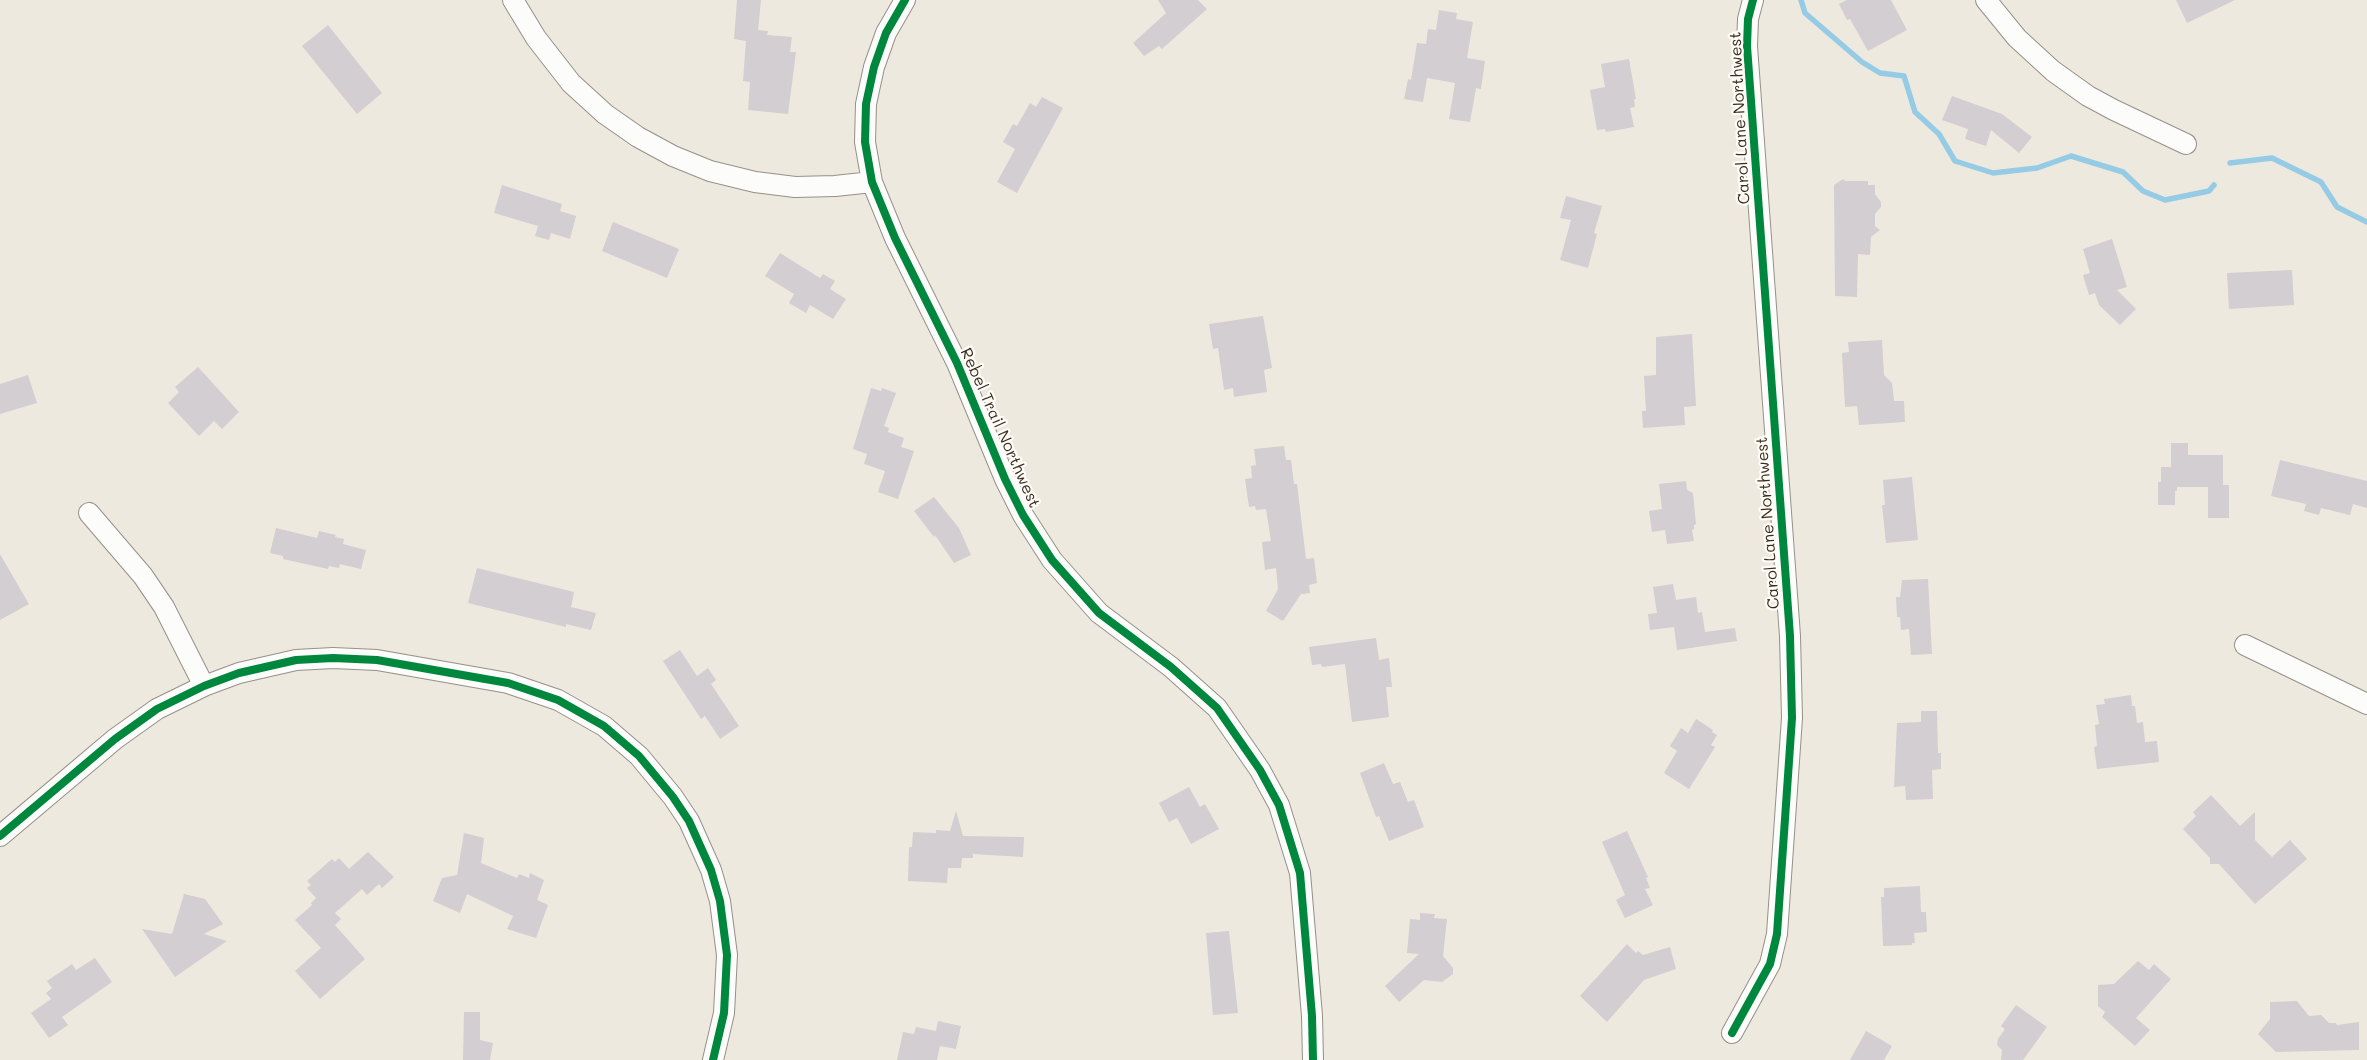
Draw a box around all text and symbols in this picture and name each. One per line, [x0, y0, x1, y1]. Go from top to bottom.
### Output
street label: Carol Lane Northwest [1726, 31, 1754, 205]
street label: Rebel Trail Northwest [956, 345, 1044, 511]
street label: Carol Lane Northwest [1752, 436, 1784, 610]

